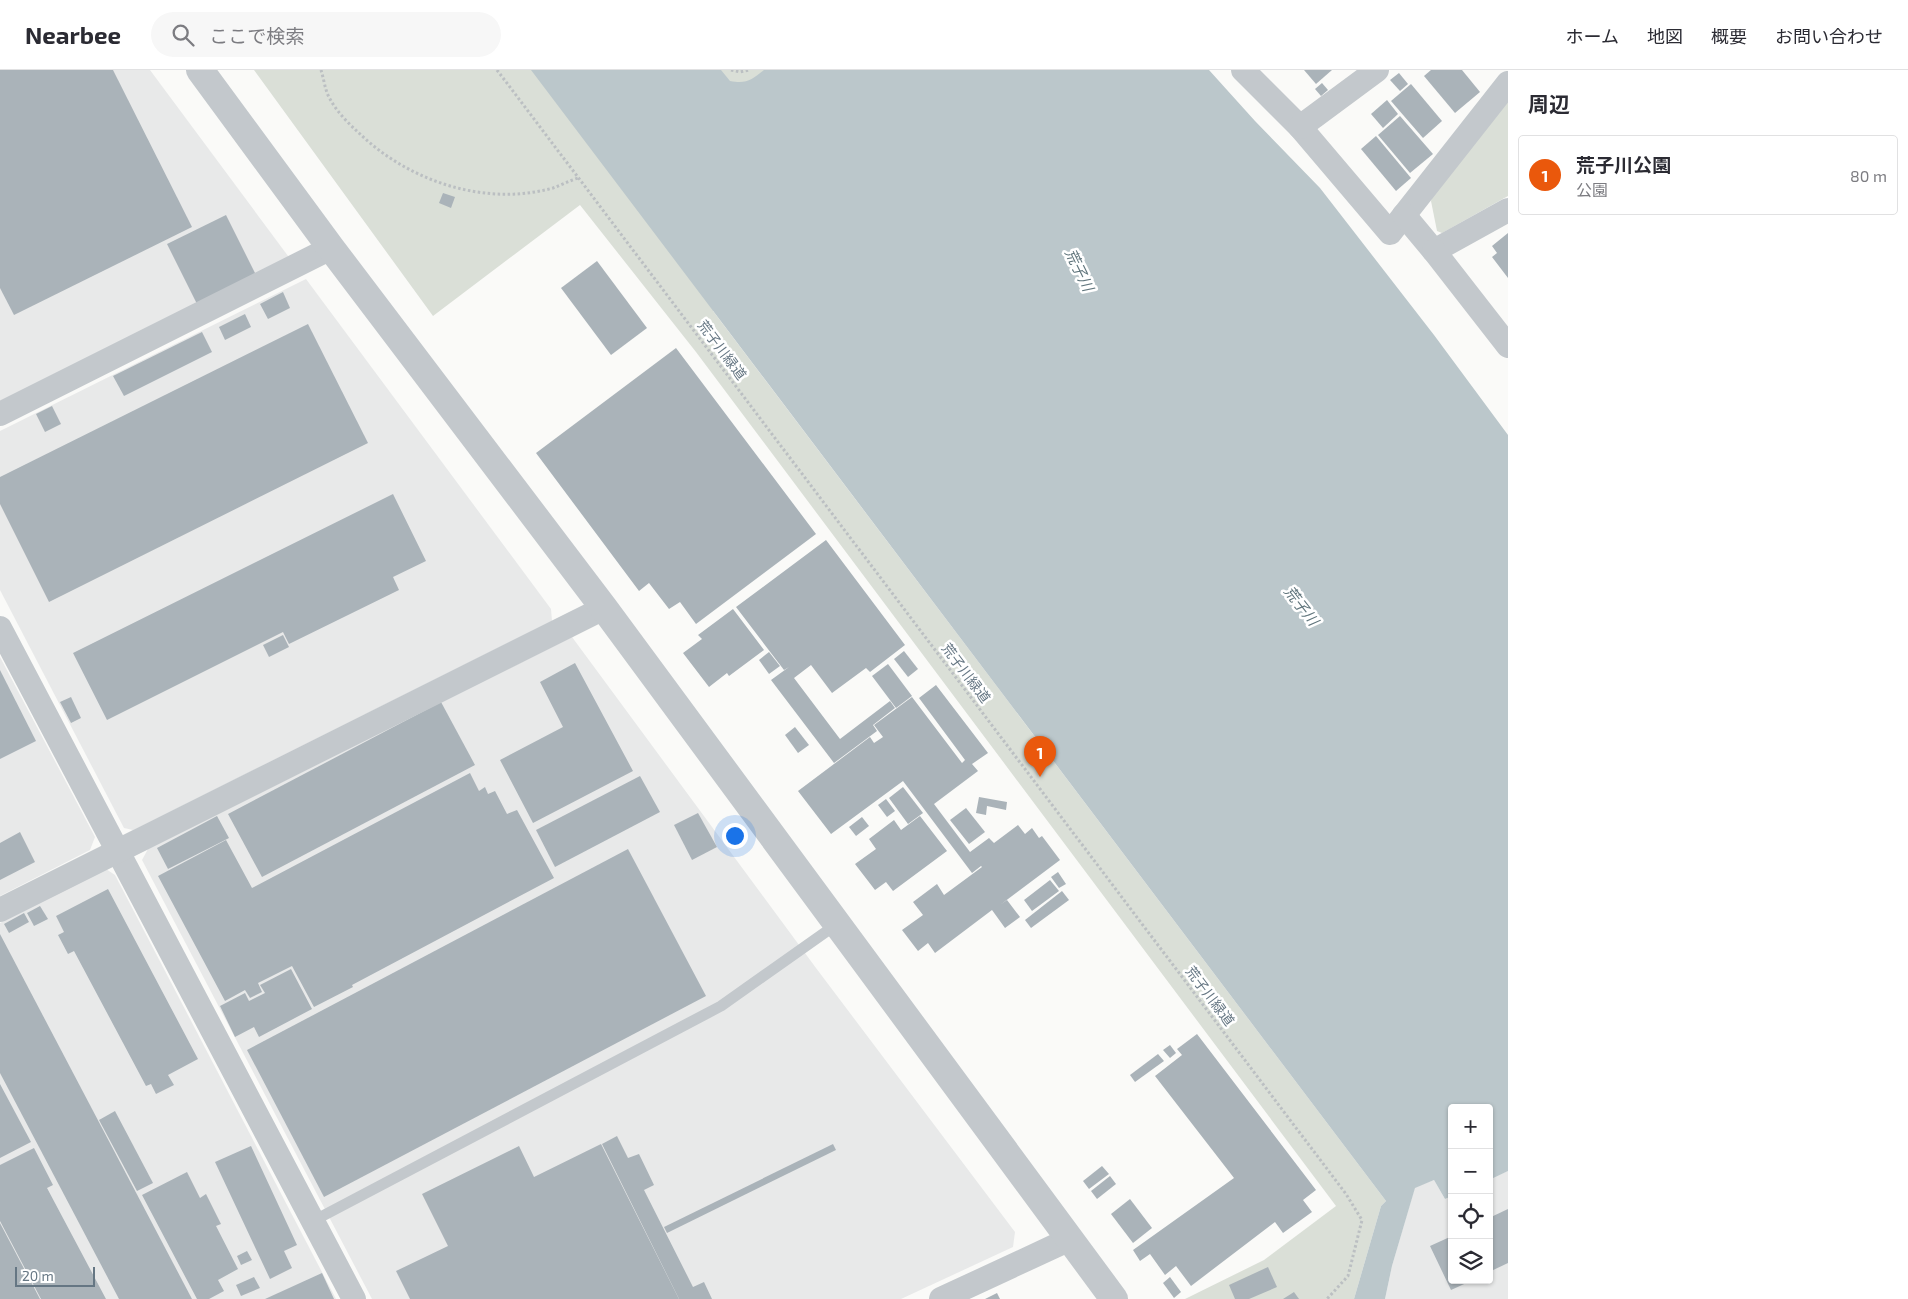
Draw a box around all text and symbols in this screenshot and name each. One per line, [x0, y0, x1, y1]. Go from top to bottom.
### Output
search box [151, 12, 501, 57]
text: Nearbee [25, 20, 121, 49]
icon: search [169, 21, 197, 49]
text: ここで検索 [209, 24, 304, 47]
text: ホーム [1566, 25, 1619, 47]
text: 地図 [1647, 25, 1683, 47]
text: 概要 [1711, 25, 1747, 47]
text: お問い合わせ [1775, 25, 1883, 47]
text: 周辺 [1528, 91, 1570, 116]
text: 荒子川公園 [1576, 153, 1671, 176]
text: 1 [1542, 166, 1548, 185]
text: 80 m [1850, 166, 1887, 185]
text: 公園 [1576, 180, 1608, 199]
water label: 荒子川 [1062, 245, 1099, 296]
street label: 荒子川緑道 [695, 317, 750, 383]
water label: 荒子川 [1281, 582, 1324, 630]
street label: 荒子川緑道 [939, 640, 994, 706]
pin: 1 [1024, 736, 1056, 777]
your location [722, 823, 748, 849]
street label: 荒子川緑道 [1183, 963, 1238, 1029]
map controls [1448, 1104, 1493, 1284]
button: + [1448, 1104, 1493, 1149]
button: − [1448, 1149, 1493, 1194]
button: locate [1448, 1194, 1493, 1239]
button: layers [1448, 1239, 1493, 1284]
scale bar [15, 1264, 95, 1287]
text: 20 m [22, 1267, 54, 1284]

